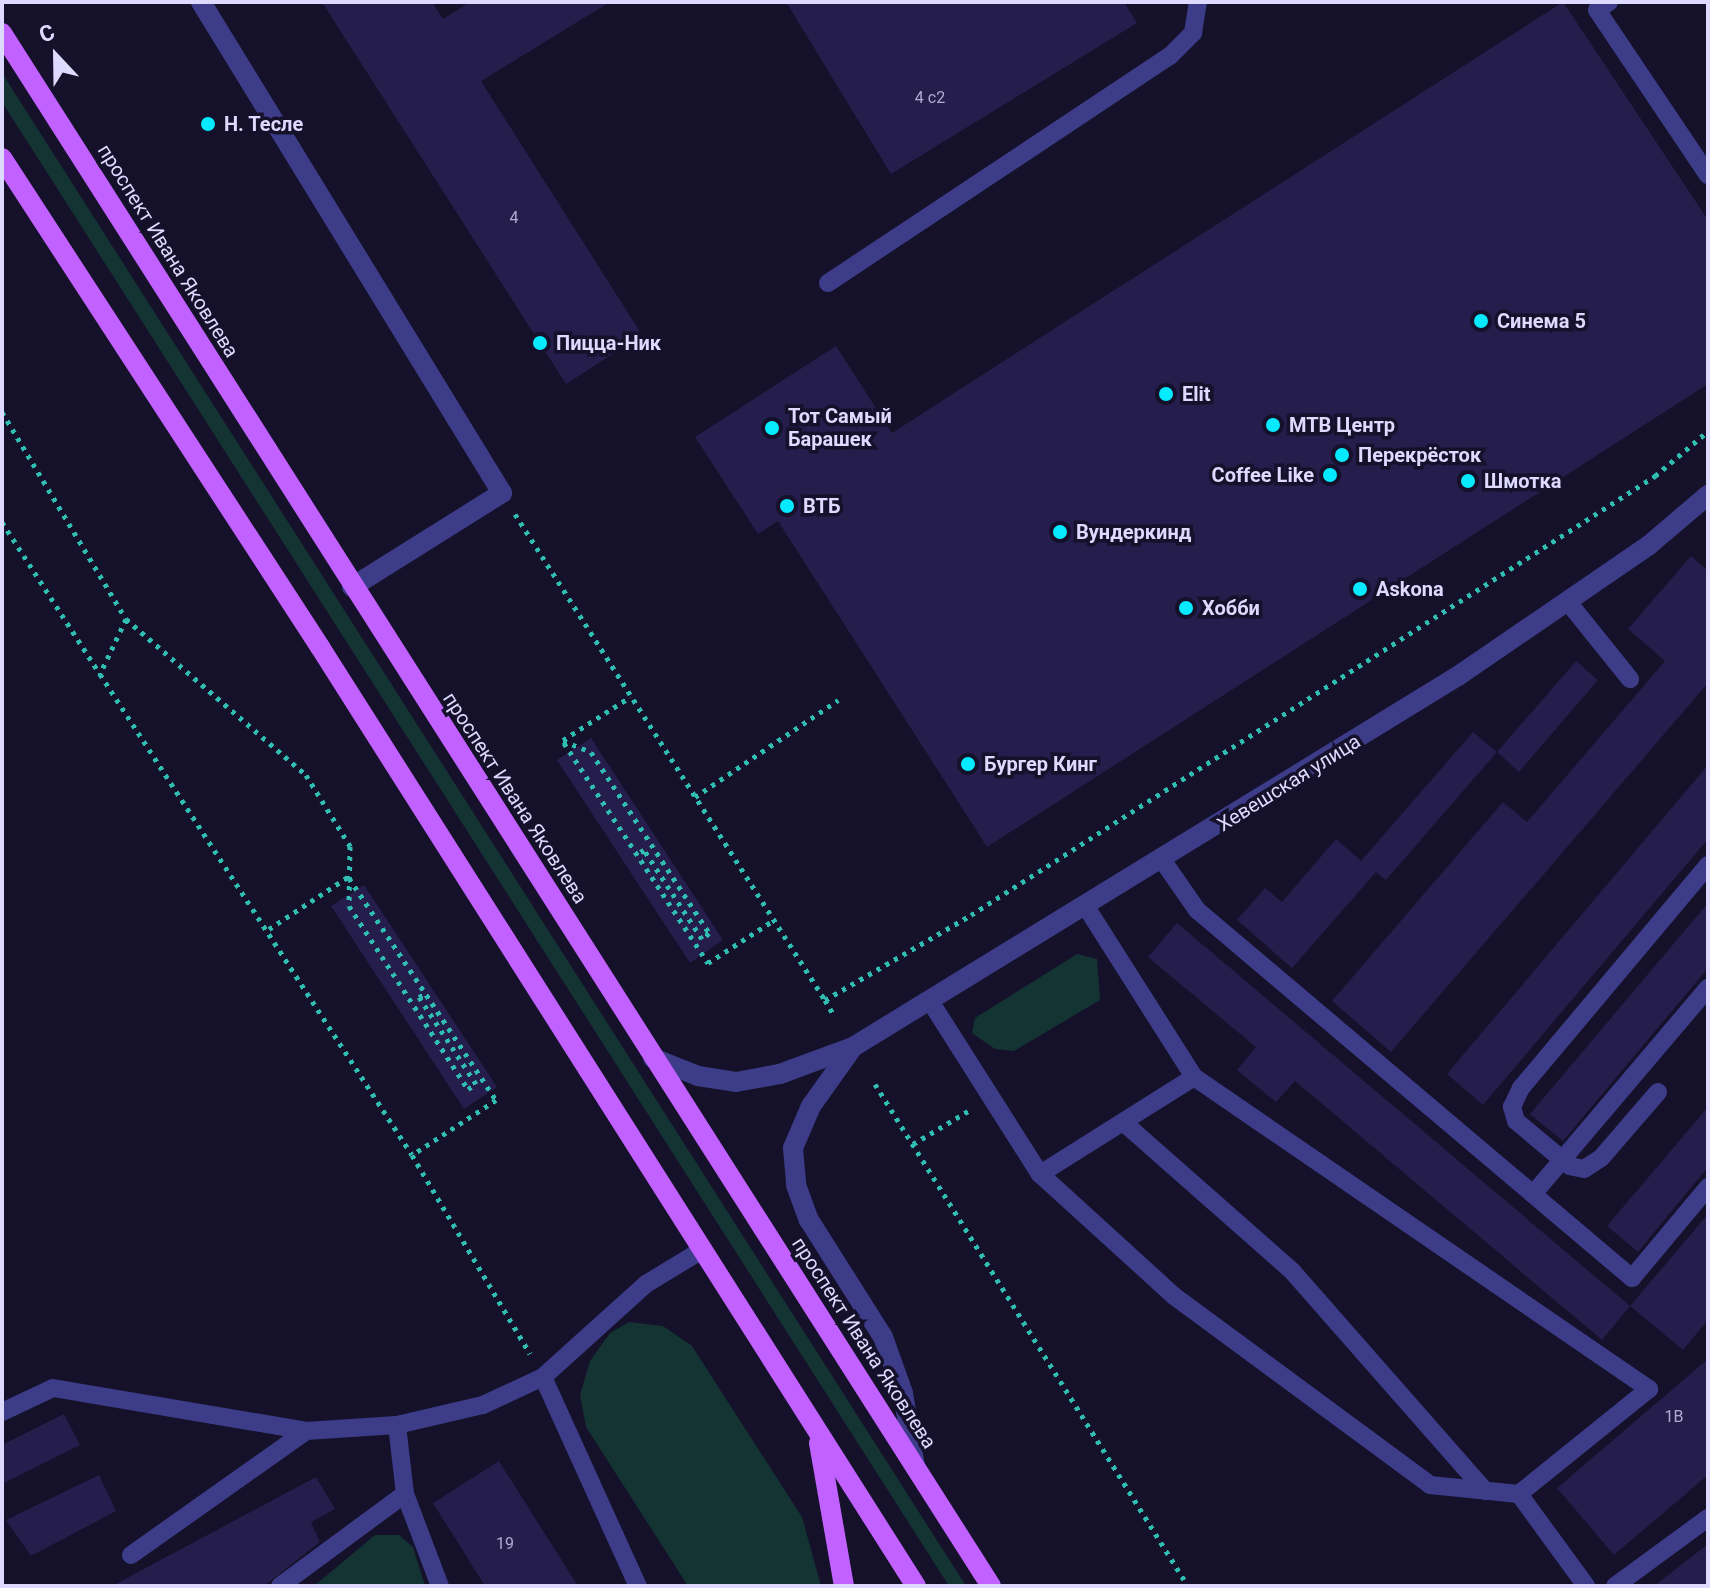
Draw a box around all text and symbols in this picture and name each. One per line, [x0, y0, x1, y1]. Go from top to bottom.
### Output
north arrow [16, 16, 96, 96]
text: С [35, 19, 58, 48]
house number: 4 с2 [915, 88, 945, 108]
place label: Н. Тесле [224, 112, 304, 136]
marker: Н. Тесле [199, 115, 217, 133]
street label: проспект Ивана Яковлева [92, 140, 244, 362]
house number: 4 [510, 208, 518, 228]
place label: Синема 5 [1497, 309, 1586, 333]
marker: Синема 5 [1472, 312, 1490, 330]
place label: Пицца-Ник [556, 331, 661, 355]
marker: Пицца-Ник [531, 334, 549, 352]
place label: Elit [1182, 382, 1211, 406]
marker: Elit [1157, 385, 1175, 403]
place label: Тот Самый Барашек [788, 404, 892, 451]
place label: МТВ Центр [1289, 413, 1395, 437]
marker: МТВ Центр [1264, 416, 1282, 434]
marker: Тот Самый Барашек [763, 419, 781, 437]
place label: Перекрёсток [1358, 443, 1481, 467]
marker: Перекрёсток [1333, 446, 1351, 464]
place label: Coffee Like [1212, 463, 1314, 487]
marker: Coffee Like [1321, 466, 1339, 484]
place label: Шмотка [1484, 469, 1562, 493]
marker: Шмотка [1459, 472, 1477, 490]
place label: ВТБ [803, 494, 840, 518]
marker: ВТБ [778, 497, 796, 515]
place label: Вундеркинд [1076, 520, 1191, 544]
marker: Вундеркинд [1051, 523, 1069, 541]
place label: Askona [1376, 577, 1444, 601]
marker: Askona [1351, 580, 1369, 598]
place label: Хобби [1202, 596, 1260, 620]
marker: Хобби [1177, 599, 1195, 617]
street label: проспект Ивана Яковлева [438, 688, 592, 908]
street label: Хевешская улица [1213, 729, 1365, 837]
place label: Бургер Кинг [984, 752, 1097, 776]
marker: Бургер Кинг [959, 755, 977, 773]
street label: проспект Ивана Яковлева [787, 1233, 941, 1453]
house number: 1В [1665, 1407, 1683, 1427]
house number: 19 [496, 1534, 514, 1554]

